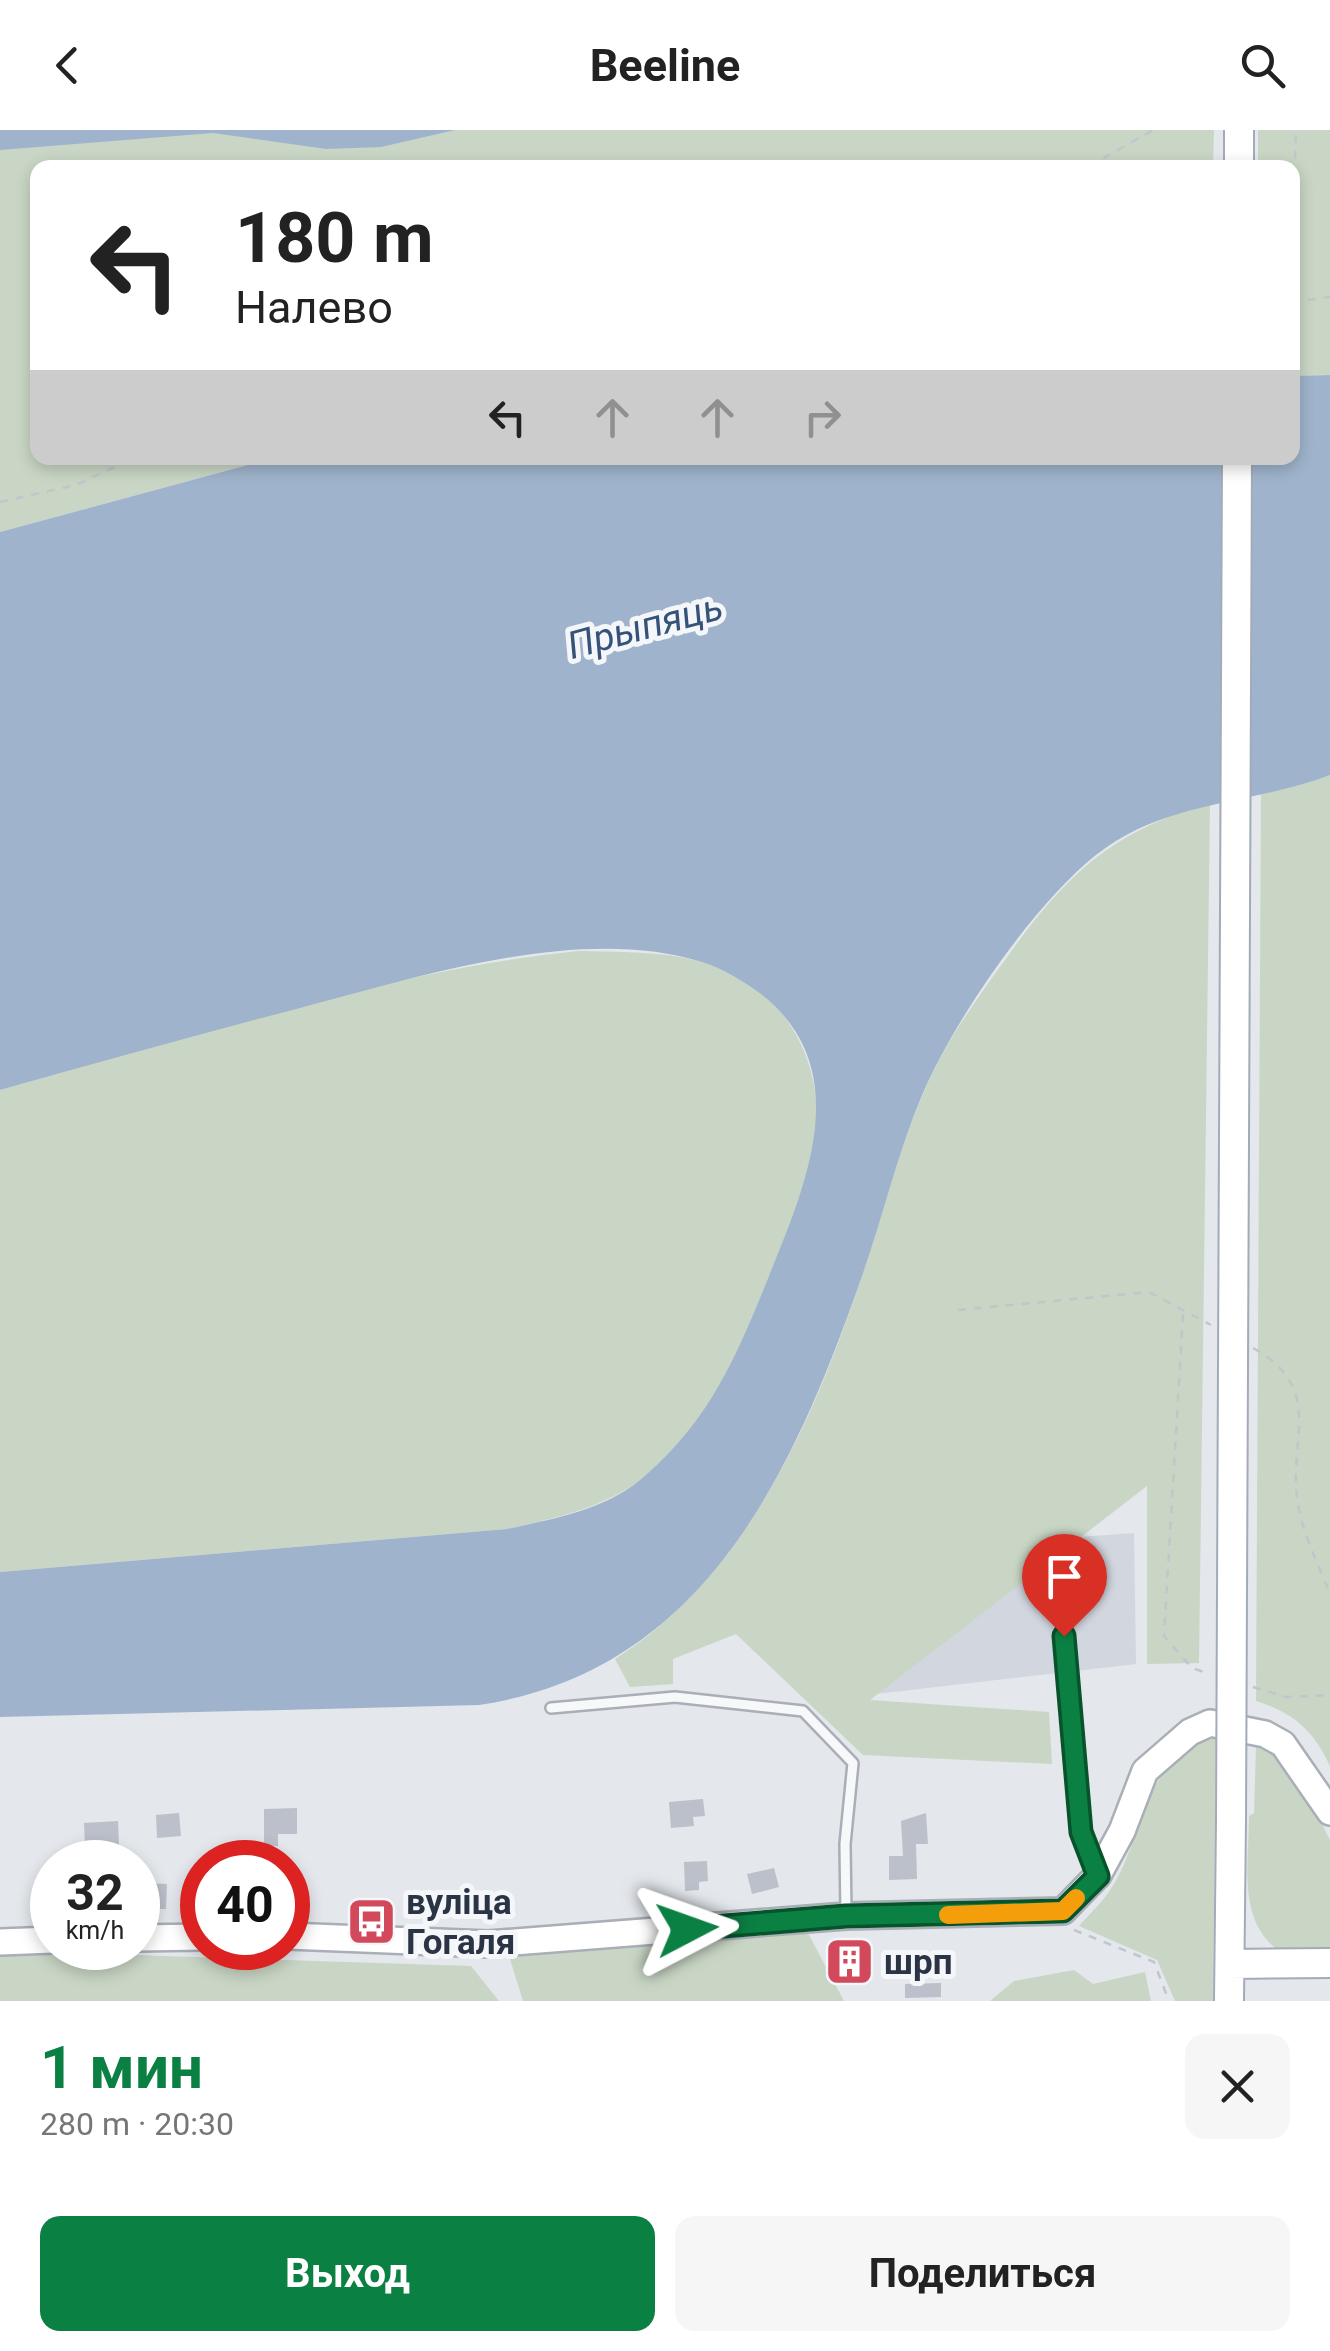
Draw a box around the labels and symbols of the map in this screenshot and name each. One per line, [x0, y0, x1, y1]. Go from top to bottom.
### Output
water label: Прыпяць [562, 584, 728, 668]
pin [1022, 1534, 1107, 1637]
speed limit sign: 40 [180, 1840, 310, 1970]
position arrow [635, 1877, 739, 1981]
place label: вуліца Гогаля [406, 1882, 515, 1963]
bus stop icon: вуліца Гогаля [345, 1896, 397, 1948]
building icon: шрп [823, 1936, 875, 1988]
place label: шрп [884, 1942, 952, 1983]

